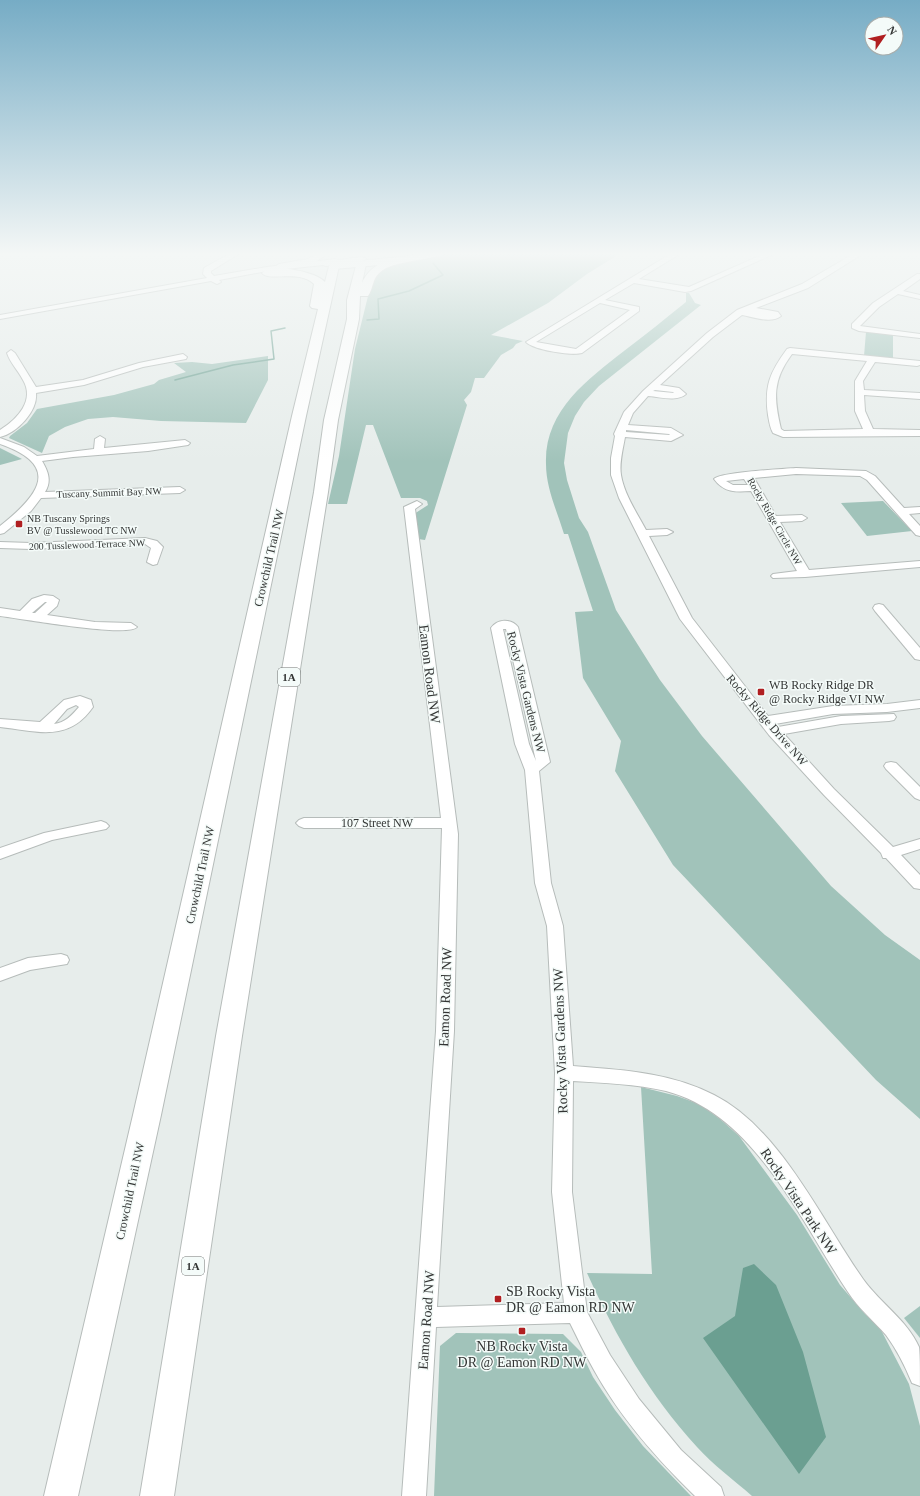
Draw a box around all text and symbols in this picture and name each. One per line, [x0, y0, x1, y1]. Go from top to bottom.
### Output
north arrow [864, 16, 904, 56]
text: N [885, 24, 900, 37]
street label: Rocky Ridge Circle NW [745, 476, 804, 567]
street label: Tuscany Summit Bay NW [56, 485, 162, 500]
street label: Crowchild Trail NW [251, 507, 287, 608]
place label: NB Tuscany Springs BV @ Tusslewood TC NW [27, 513, 138, 536]
marker: NB Tuscany Springs BV @ Tusslewood TC NW [14, 519, 24, 529]
street label: 200 Tusslewood Terrace NW [29, 537, 146, 552]
street label: Eamon Road NW [416, 624, 443, 725]
street label: Rocky Vista Gardens NW [504, 630, 548, 755]
road number: 1A [278, 668, 300, 686]
street label: Rocky Ridge Drive NW [724, 672, 811, 769]
place label: WB Rocky Ridge DR @ Rocky Ridge VI NW [769, 678, 885, 706]
marker: WB Rocky Ridge DR @ Rocky Ridge VI NW [756, 687, 766, 697]
street label: 107 Street NW [341, 816, 414, 830]
street label: Crowchild Trail NW [183, 824, 217, 925]
street label: Eamon Road NW [436, 946, 455, 1047]
street label: Rocky Vista Gardens NW [550, 967, 571, 1114]
street label: Crowchild Trail NW [113, 1140, 147, 1241]
street label: Rocky Vista Park NW [758, 1145, 840, 1258]
road number: 1A [182, 1257, 204, 1275]
street label: Eamon Road NW [416, 1269, 438, 1370]
place label: SB Rocky Vista DR @ Eamon RD NW [506, 1284, 636, 1315]
marker: SB Rocky Vista DR @ Eamon RD NW [493, 1294, 503, 1304]
marker: NB Rocky Vista DR @ Eamon RD NW [517, 1326, 527, 1336]
place label: NB Rocky Vista DR @ Eamon RD NW [458, 1339, 587, 1370]

